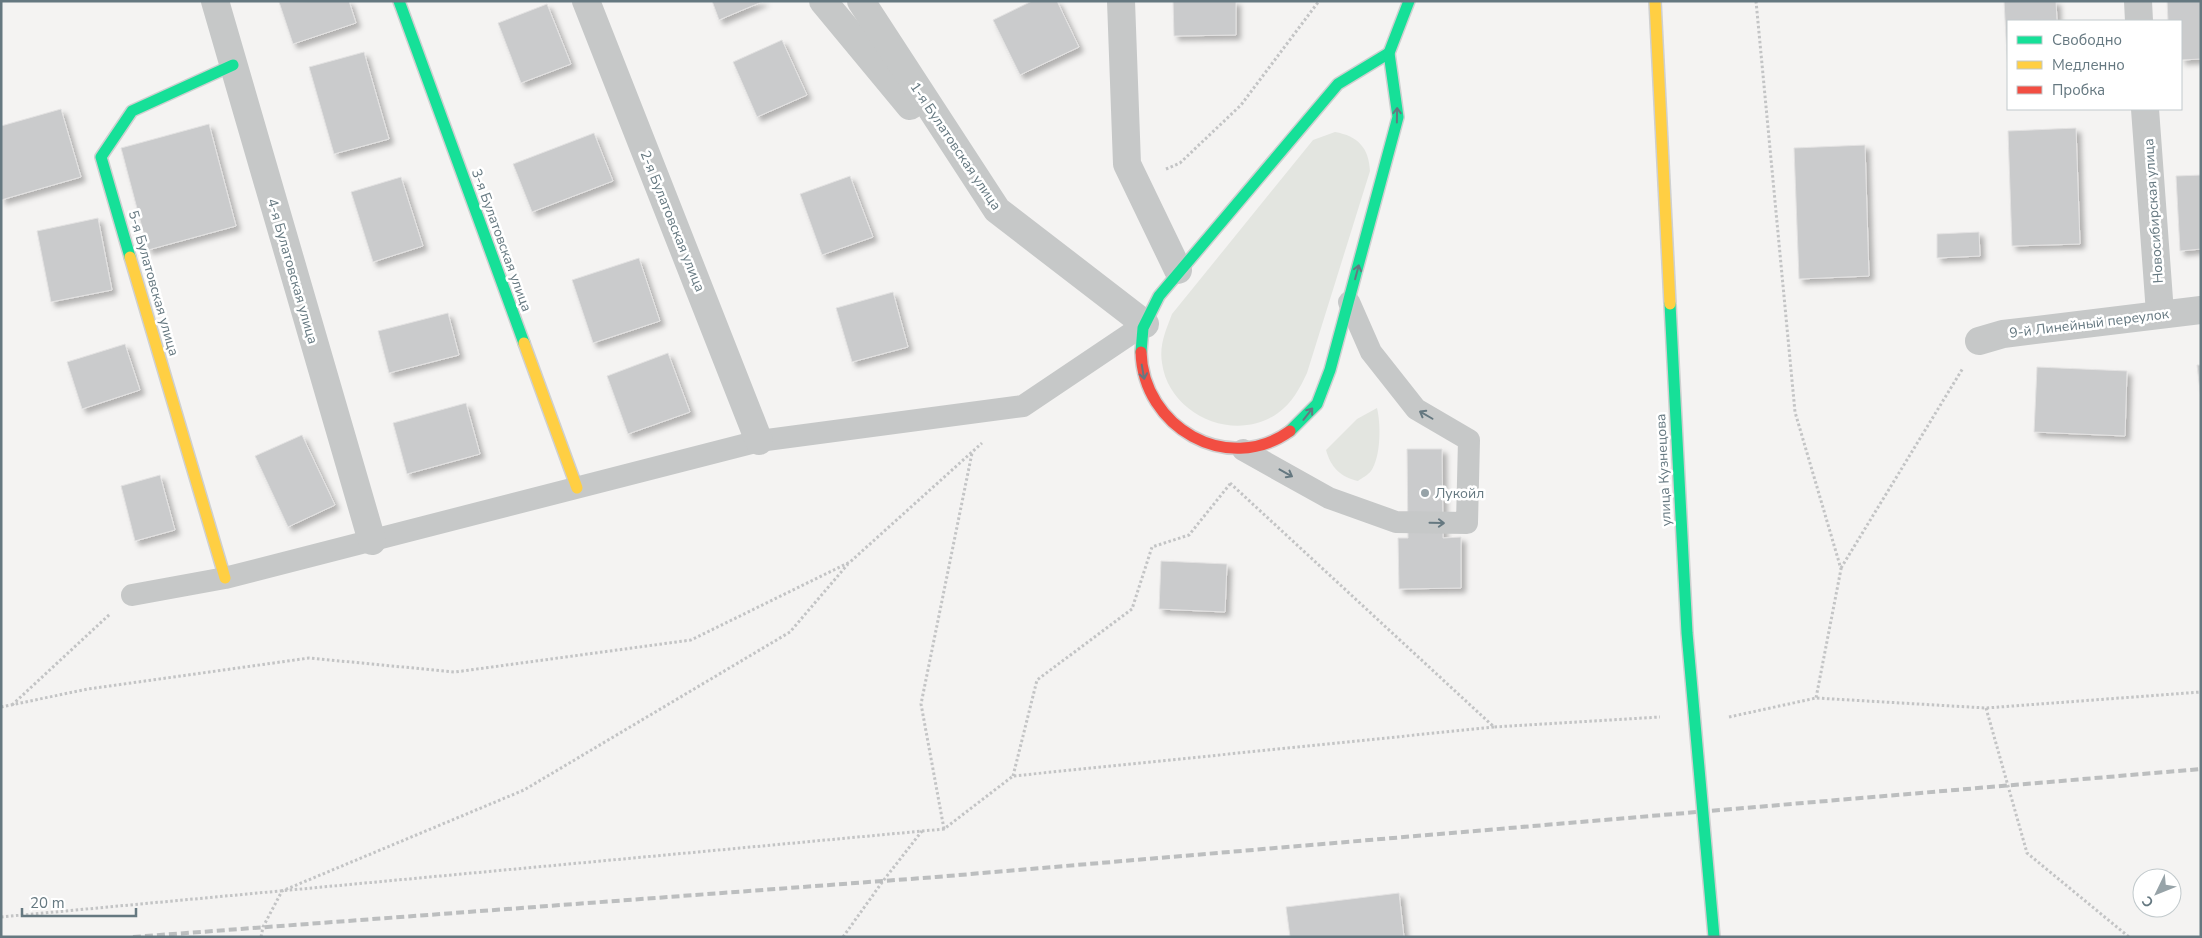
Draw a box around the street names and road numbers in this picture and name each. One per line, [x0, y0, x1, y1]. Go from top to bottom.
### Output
street label: 1-я Булатовская улица [906, 78, 1006, 214]
street label: Новосибирская улица [2139, 138, 2168, 284]
street label: 2-я Булатовская улица [635, 148, 710, 295]
street label: 3-я Булатовская улица [467, 166, 536, 314]
street label: 4-я Булатовская улица [263, 196, 322, 346]
street label: 5-я Булатовская улица [124, 208, 183, 358]
street label: 9-й Линейный переулок [2008, 304, 2171, 343]
street label: улица Кузнецова [1651, 413, 1676, 527]

